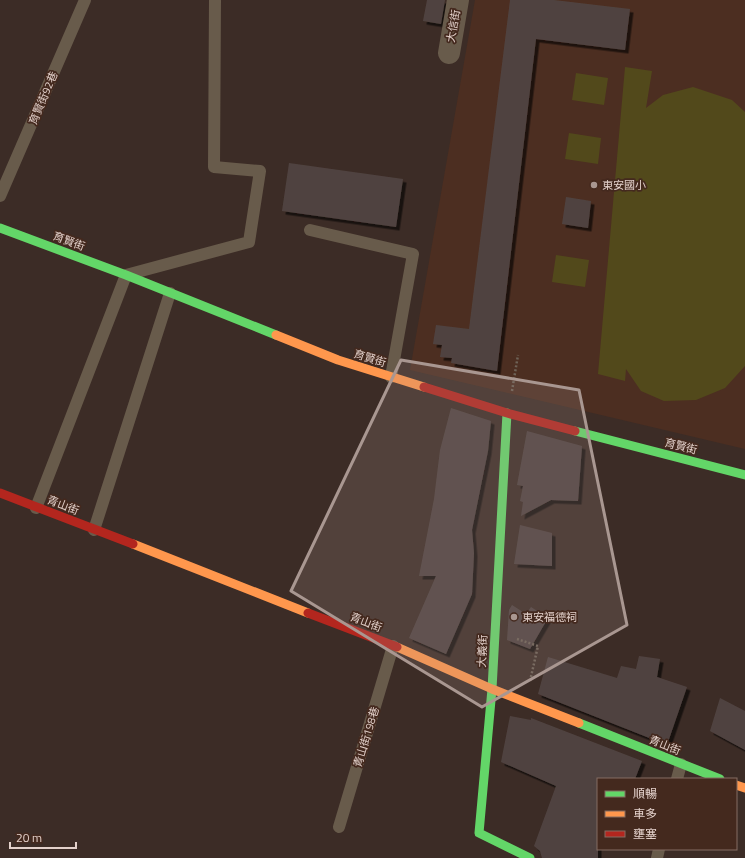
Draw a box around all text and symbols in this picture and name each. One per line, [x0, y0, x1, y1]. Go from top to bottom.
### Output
street label: 大信街 [442, 8, 464, 44]
street label: 育賢街92巷 [25, 69, 61, 127]
place label: 東安國小 [602, 177, 646, 193]
marker: 東安國小 [589, 180, 599, 190]
street label: 育賢街 [51, 228, 87, 254]
street label: 育賢街 [352, 346, 388, 370]
street label: 育賢街 [663, 434, 699, 458]
street label: 青山街 [45, 492, 81, 518]
street label: 青山街 [348, 609, 384, 635]
place label: 東安福德祠 [522, 609, 577, 625]
marker: 東安福德祠 [509, 612, 519, 622]
street label: 大義街 [473, 634, 491, 668]
street label: 青山街198巷 [349, 705, 383, 769]
street label: 青山街 [647, 731, 683, 759]
legend [597, 778, 737, 850]
text: 順暢 [633, 784, 657, 803]
text: 車多 [633, 804, 657, 823]
scale bar [10, 824, 76, 850]
text: 壅塞 [633, 824, 657, 843]
text: 20 m [16, 828, 42, 847]

